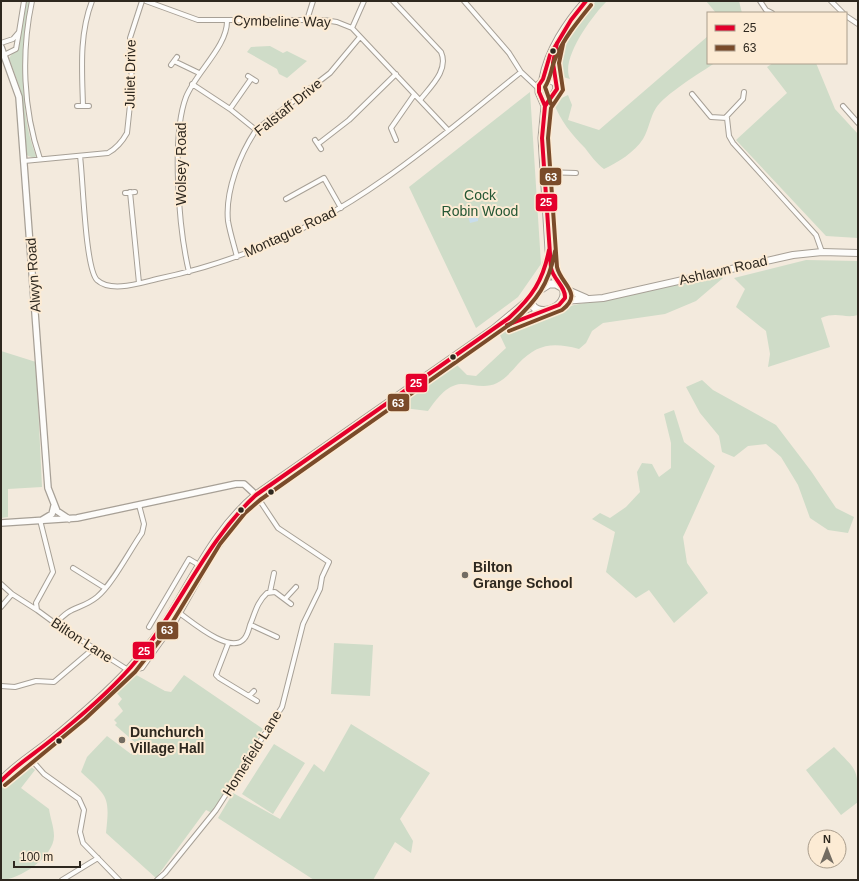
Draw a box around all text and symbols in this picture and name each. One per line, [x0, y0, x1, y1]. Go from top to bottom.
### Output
street label: Cymbeline Way [233, 12, 331, 30]
legend [707, 12, 847, 64]
text: 25 [743, 21, 757, 35]
street label: Juliet Drive [121, 39, 139, 109]
text: 63 [743, 41, 757, 55]
unlabelled marker [548, 46, 558, 56]
street label: Falstaff Drive [251, 75, 325, 139]
street label: Wolsey Road [173, 122, 189, 206]
line badge: 63 [539, 167, 562, 186]
text: 63 [545, 171, 557, 183]
park label: Cock Robin Wood [442, 187, 518, 219]
line badge: 25 [535, 193, 558, 212]
text: 25 [540, 196, 552, 208]
street label: Montague Road [241, 204, 339, 260]
street label: Alwyn Road [22, 237, 44, 313]
street label: Ashlawn Road [677, 252, 769, 288]
unlabelled marker [448, 352, 458, 362]
line badge: 25 [405, 373, 428, 393]
text: 25 [410, 377, 422, 389]
line badge: 63 [387, 393, 410, 412]
text: 63 [392, 397, 404, 409]
unlabelled marker [266, 487, 276, 497]
unlabelled marker [236, 505, 246, 515]
place label: Bilton Grange School [473, 559, 573, 591]
marker: Bilton Grange School [460, 570, 470, 580]
street label: Bilton Lane [48, 614, 116, 666]
line badge: 63 [156, 621, 179, 640]
text: 63 [161, 624, 173, 636]
line badge: 25 [132, 641, 155, 660]
text: 25 [138, 645, 150, 657]
street label: Homefield Lane [219, 707, 285, 799]
place label: Dunchurch Village Hall [130, 724, 204, 756]
marker: Dunchurch Village Hall [117, 735, 127, 745]
unlabelled marker [54, 736, 64, 746]
north arrow [807, 829, 847, 869]
text: N [823, 833, 831, 845]
scale bar [14, 843, 80, 869]
text: 100 m [20, 850, 53, 864]

